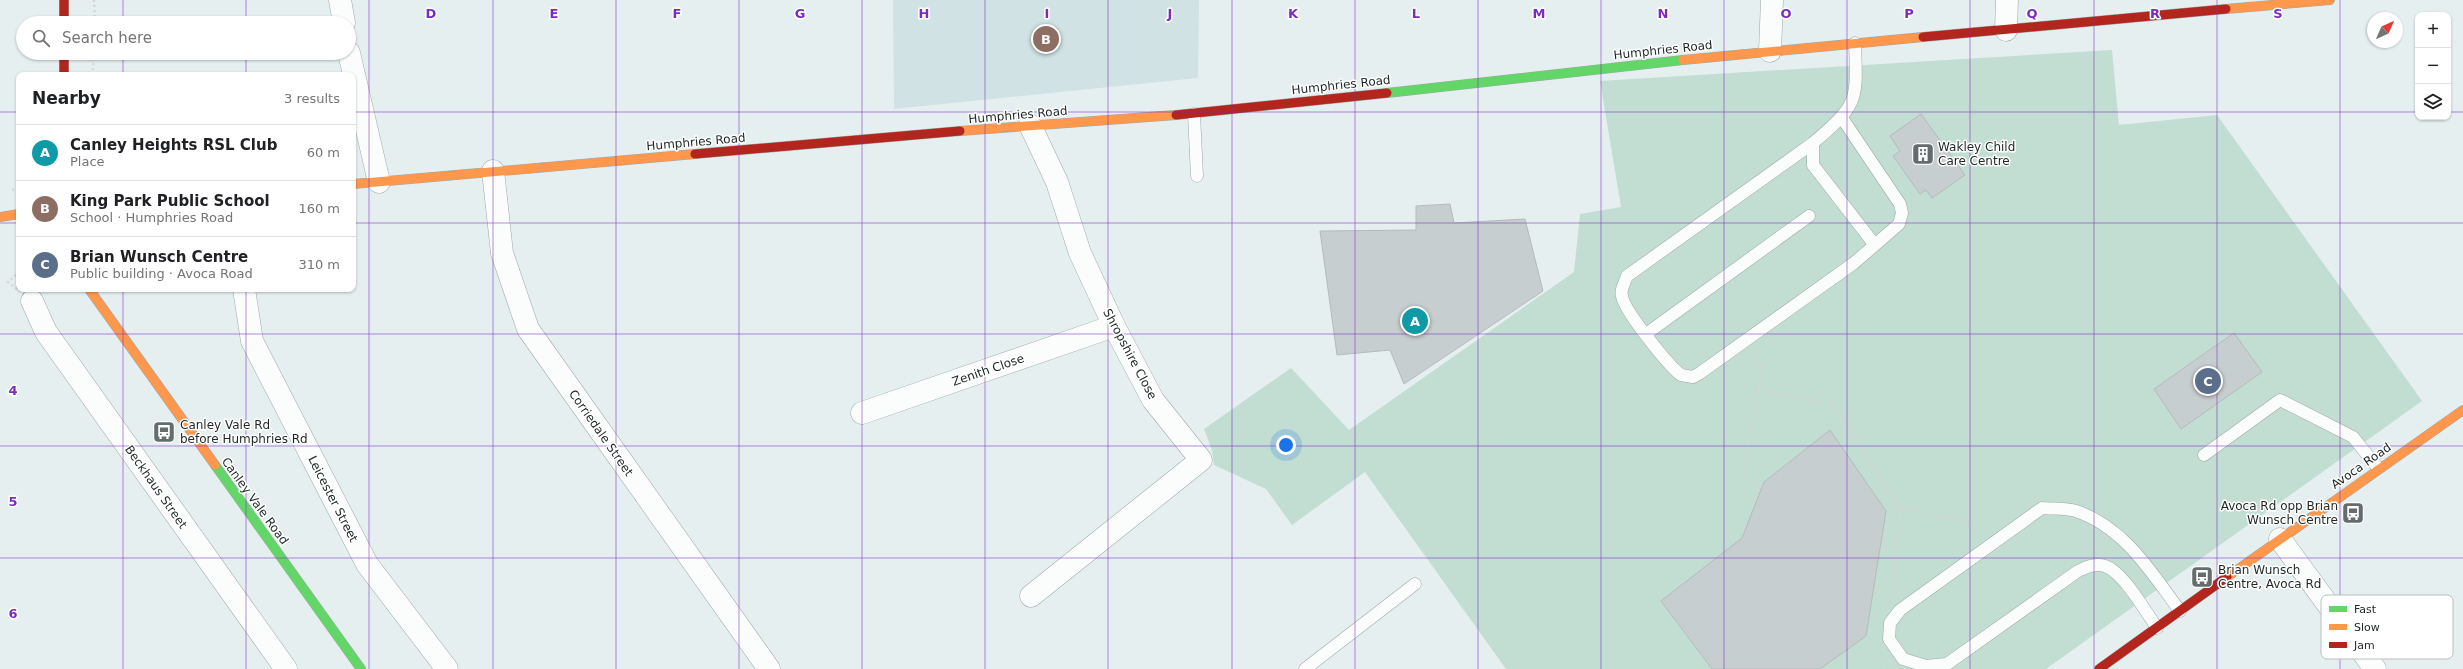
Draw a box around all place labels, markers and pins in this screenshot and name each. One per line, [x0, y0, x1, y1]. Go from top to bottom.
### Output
pin: B [1033, 24, 1059, 54]
place label: Wakley Child Care Centre [1938, 140, 2015, 168]
building icon: Wakley Child Care Centre [1910, 141, 1936, 167]
pin: A [1402, 306, 1428, 336]
pin: C [2195, 366, 2221, 396]
place label: Canley Vale Rd before Humphries Rd [180, 418, 308, 446]
bus stop icon: Canley Vale Rd before Humphries Rd [151, 419, 177, 445]
place label: Avoca Rd opp Brian Wunsch Centre [2221, 499, 2338, 527]
bus stop icon: Avoca Rd opp Brian Wunsch Centre [2340, 500, 2366, 526]
place label: Brian Wunsch Centre, Avoca Rd [2218, 563, 2321, 591]
bus stop icon: Brian Wunsch Centre, Avoca Rd [2189, 564, 2215, 590]

